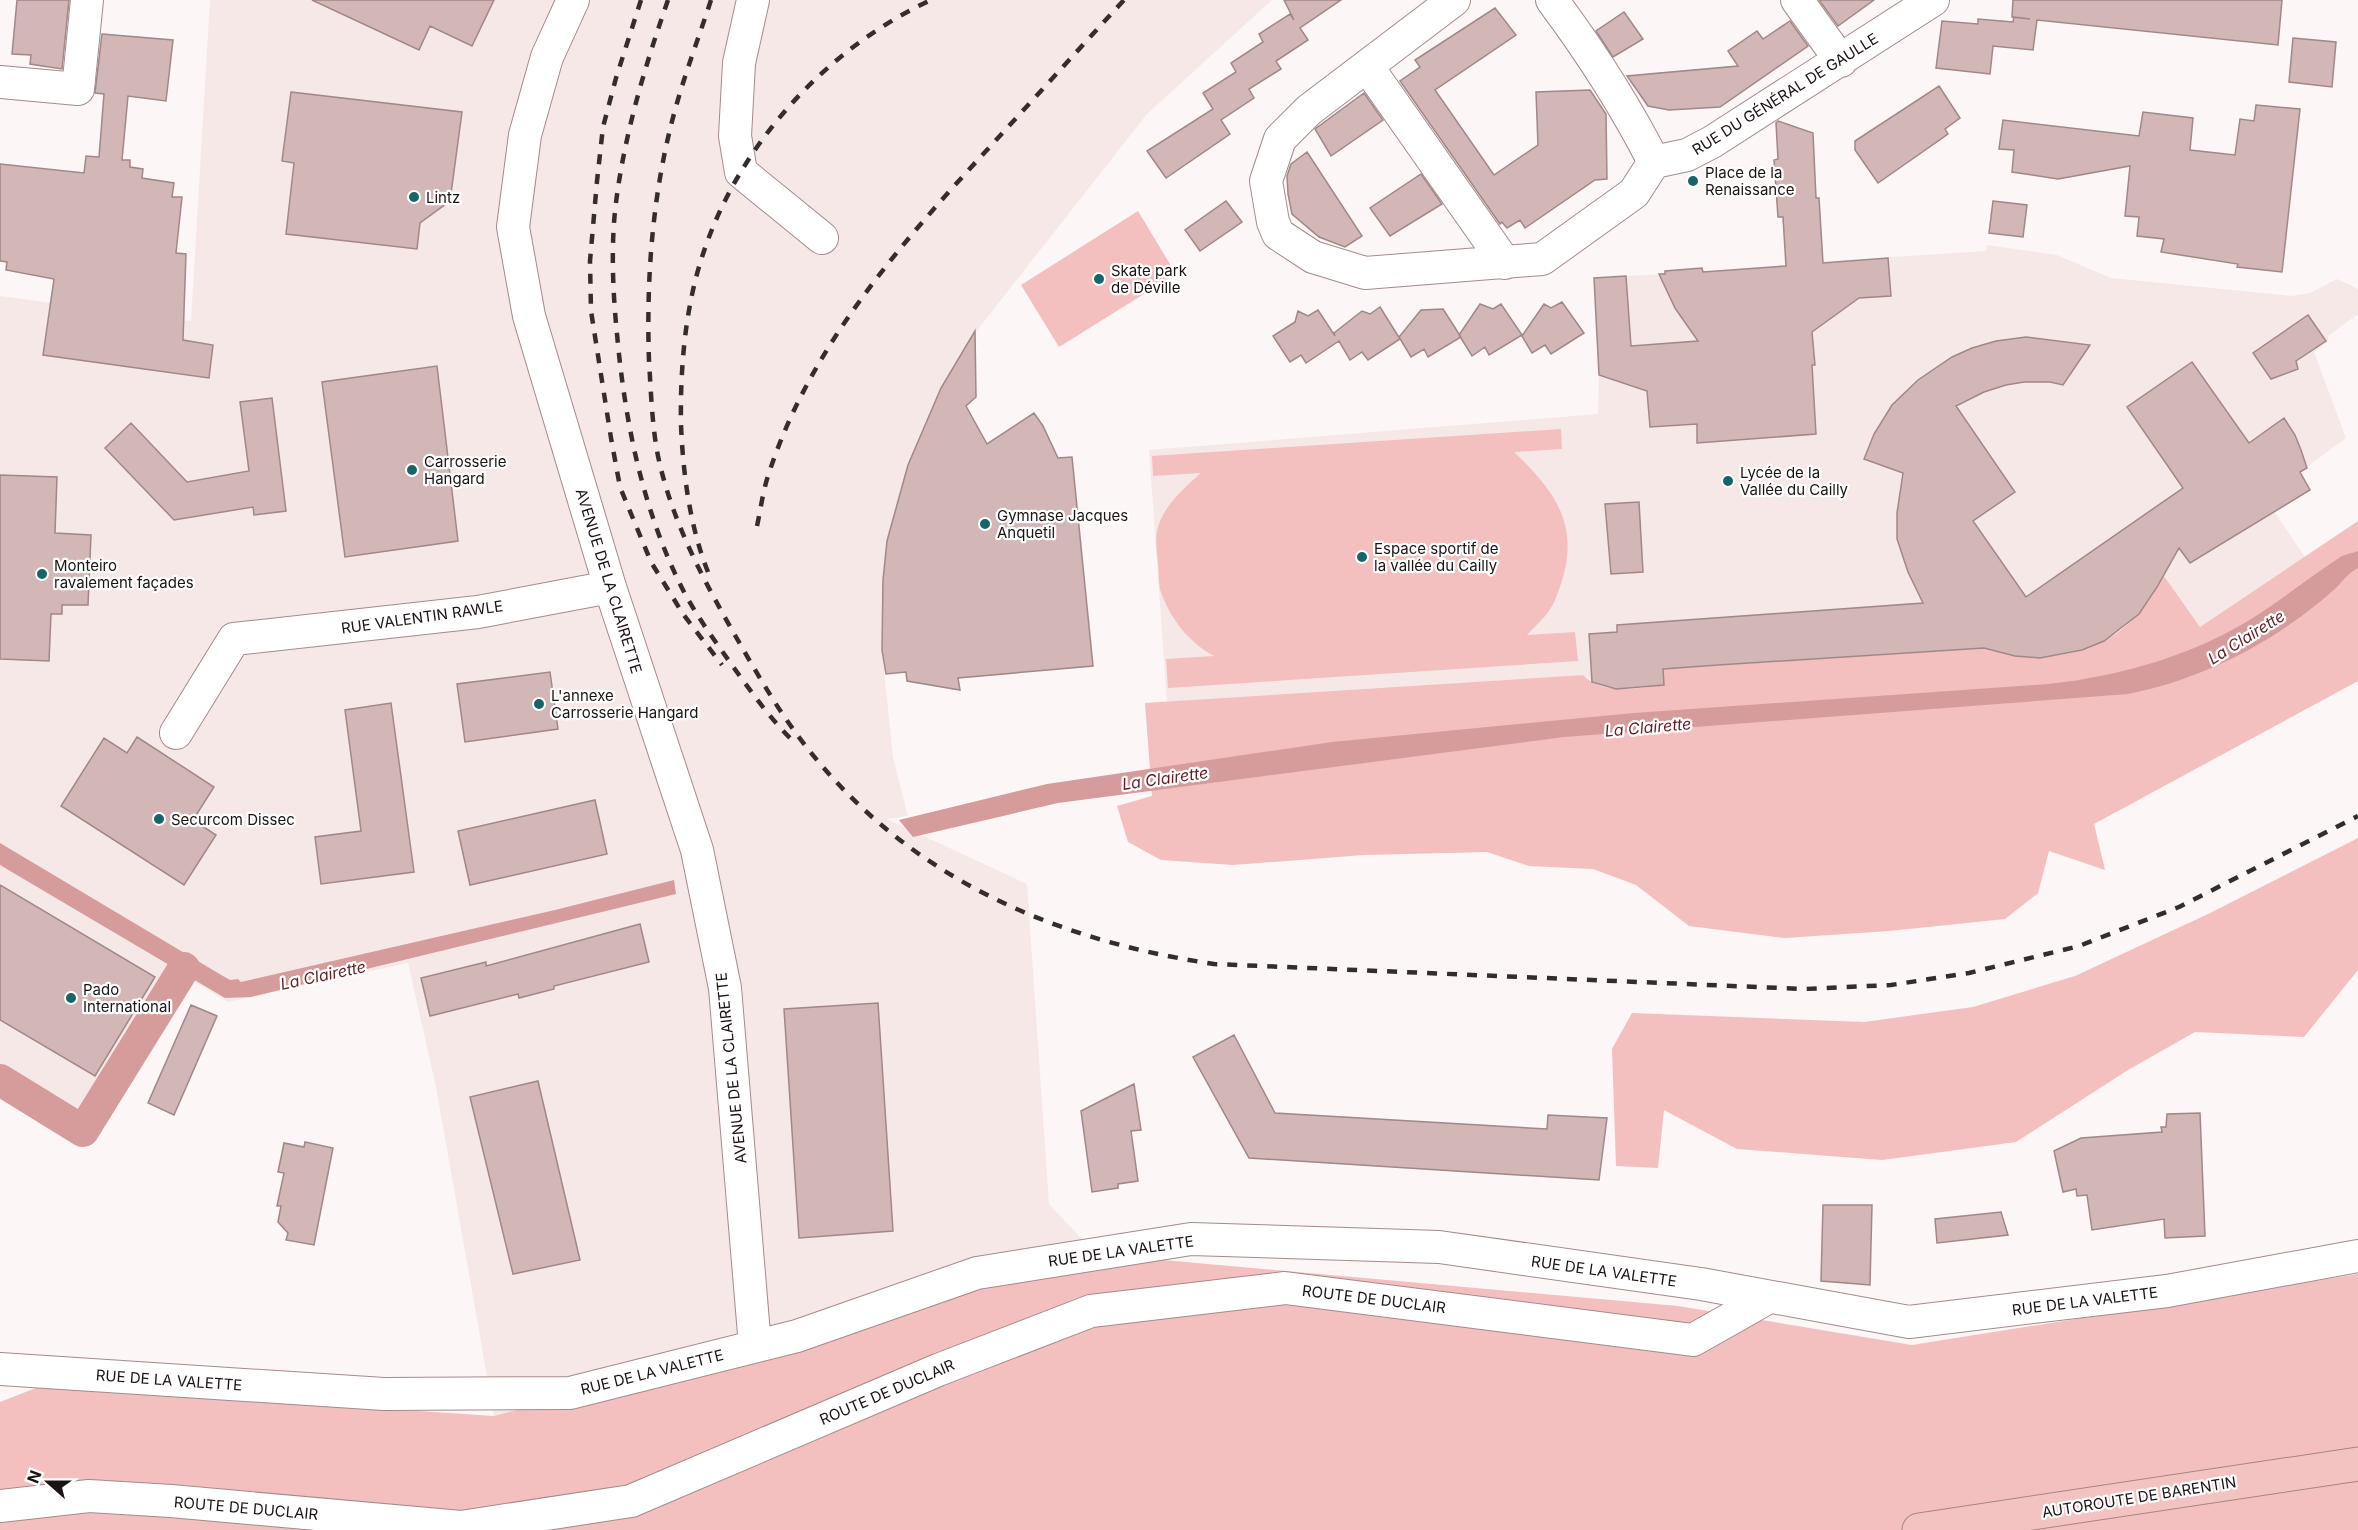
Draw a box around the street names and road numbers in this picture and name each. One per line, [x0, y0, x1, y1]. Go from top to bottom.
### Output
street label: RUE DU GÉNÉRAL DE GAULLE [1689, 29, 1881, 159]
street label: AVENUE DE LA CLAIRETTE [572, 486, 646, 676]
street label: RUE VALENTIN RAWLE [340, 596, 504, 638]
street label: AVENUE DE LA CLAIRETTE [711, 971, 751, 1165]
street label: RUE DE LA VALETTE [1047, 1231, 1195, 1271]
street label: RUE DE LA VALETTE [1530, 1251, 1678, 1291]
street label: ROUTE DE DUCLAIR [1301, 1281, 1447, 1317]
street label: RUE DE LA VALETTE [2011, 1283, 2159, 1319]
street label: RUE DE LA VALETTE [579, 1345, 725, 1399]
street label: ROUTE DE DUCLAIR [817, 1355, 958, 1429]
street label: RUE DE LA VALETTE [95, 1365, 243, 1395]
street label: AUTOROUTE DE BARENTIN [2041, 1472, 2237, 1522]
street label: ROUTE DE DUCLAIR [173, 1492, 319, 1524]

